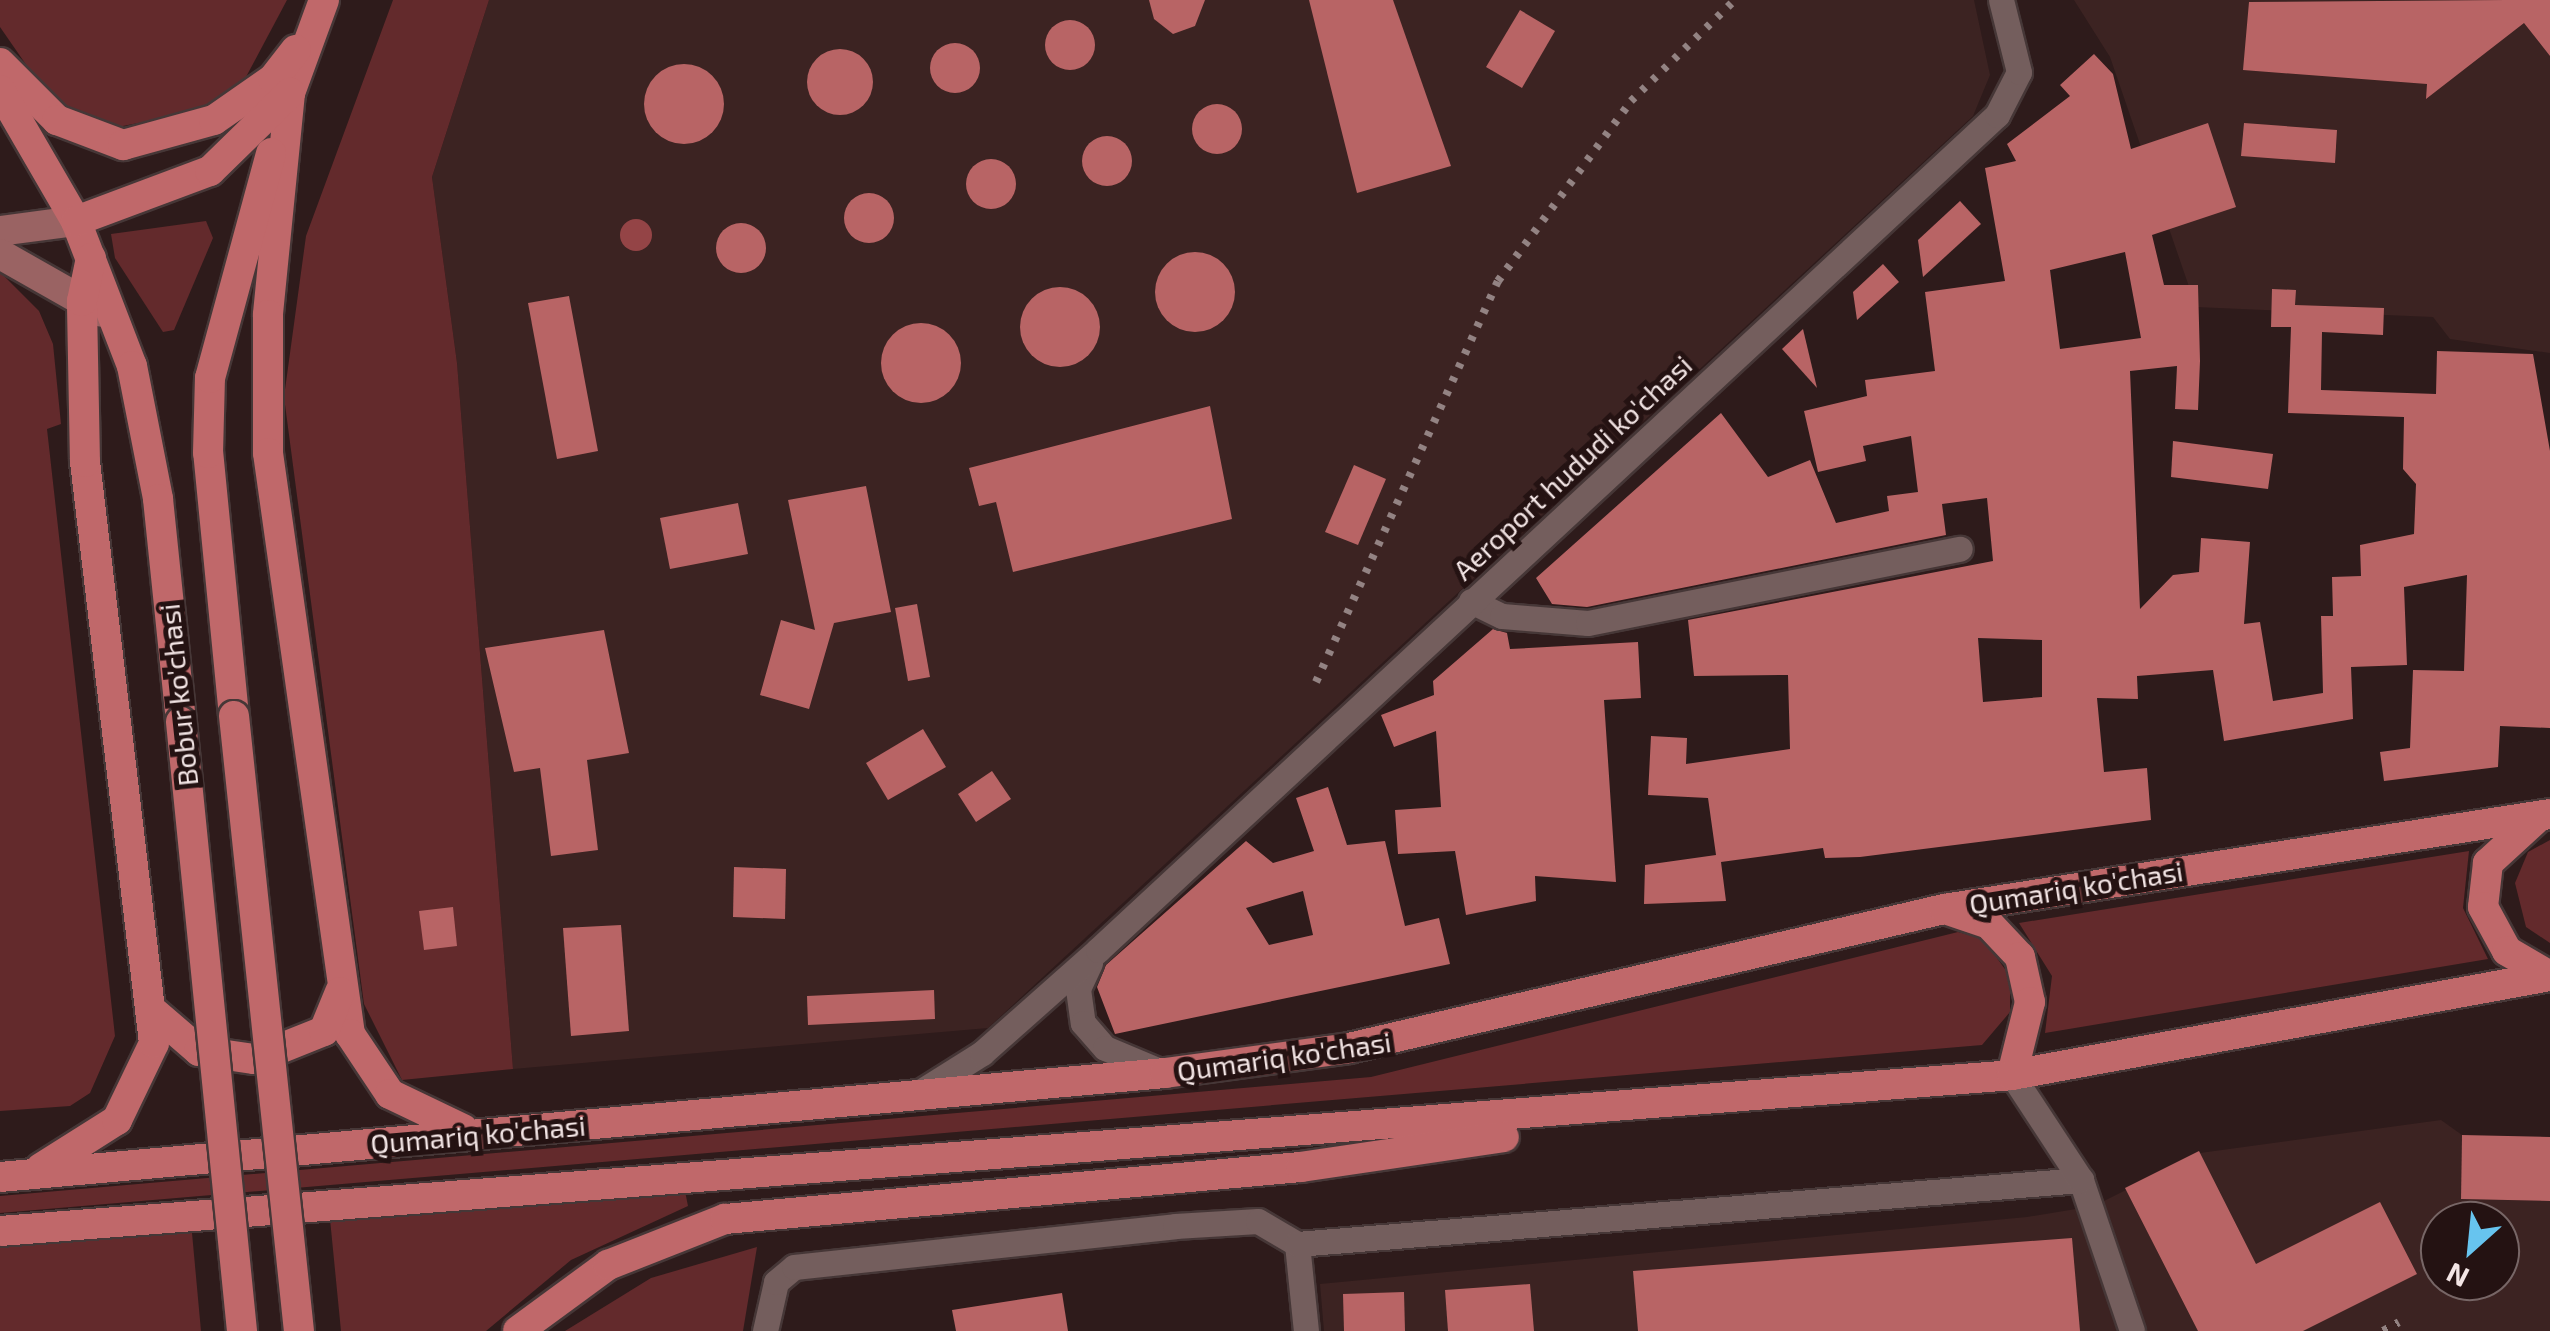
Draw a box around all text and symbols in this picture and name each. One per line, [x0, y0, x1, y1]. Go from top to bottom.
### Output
street label: Aeroport hududi ko'chasi [1446, 348, 1698, 586]
street label: Bobur ko'chasi [152, 602, 204, 788]
street label: Qumariq ko'chasi [1967, 854, 2185, 920]
street label: Qumariq ko'chasi [1175, 1024, 1393, 1088]
street label: Qumariq ko'chasi [369, 1108, 587, 1160]
north arrow [2420, 1201, 2520, 1301]
text: N [2441, 1256, 2474, 1296]

